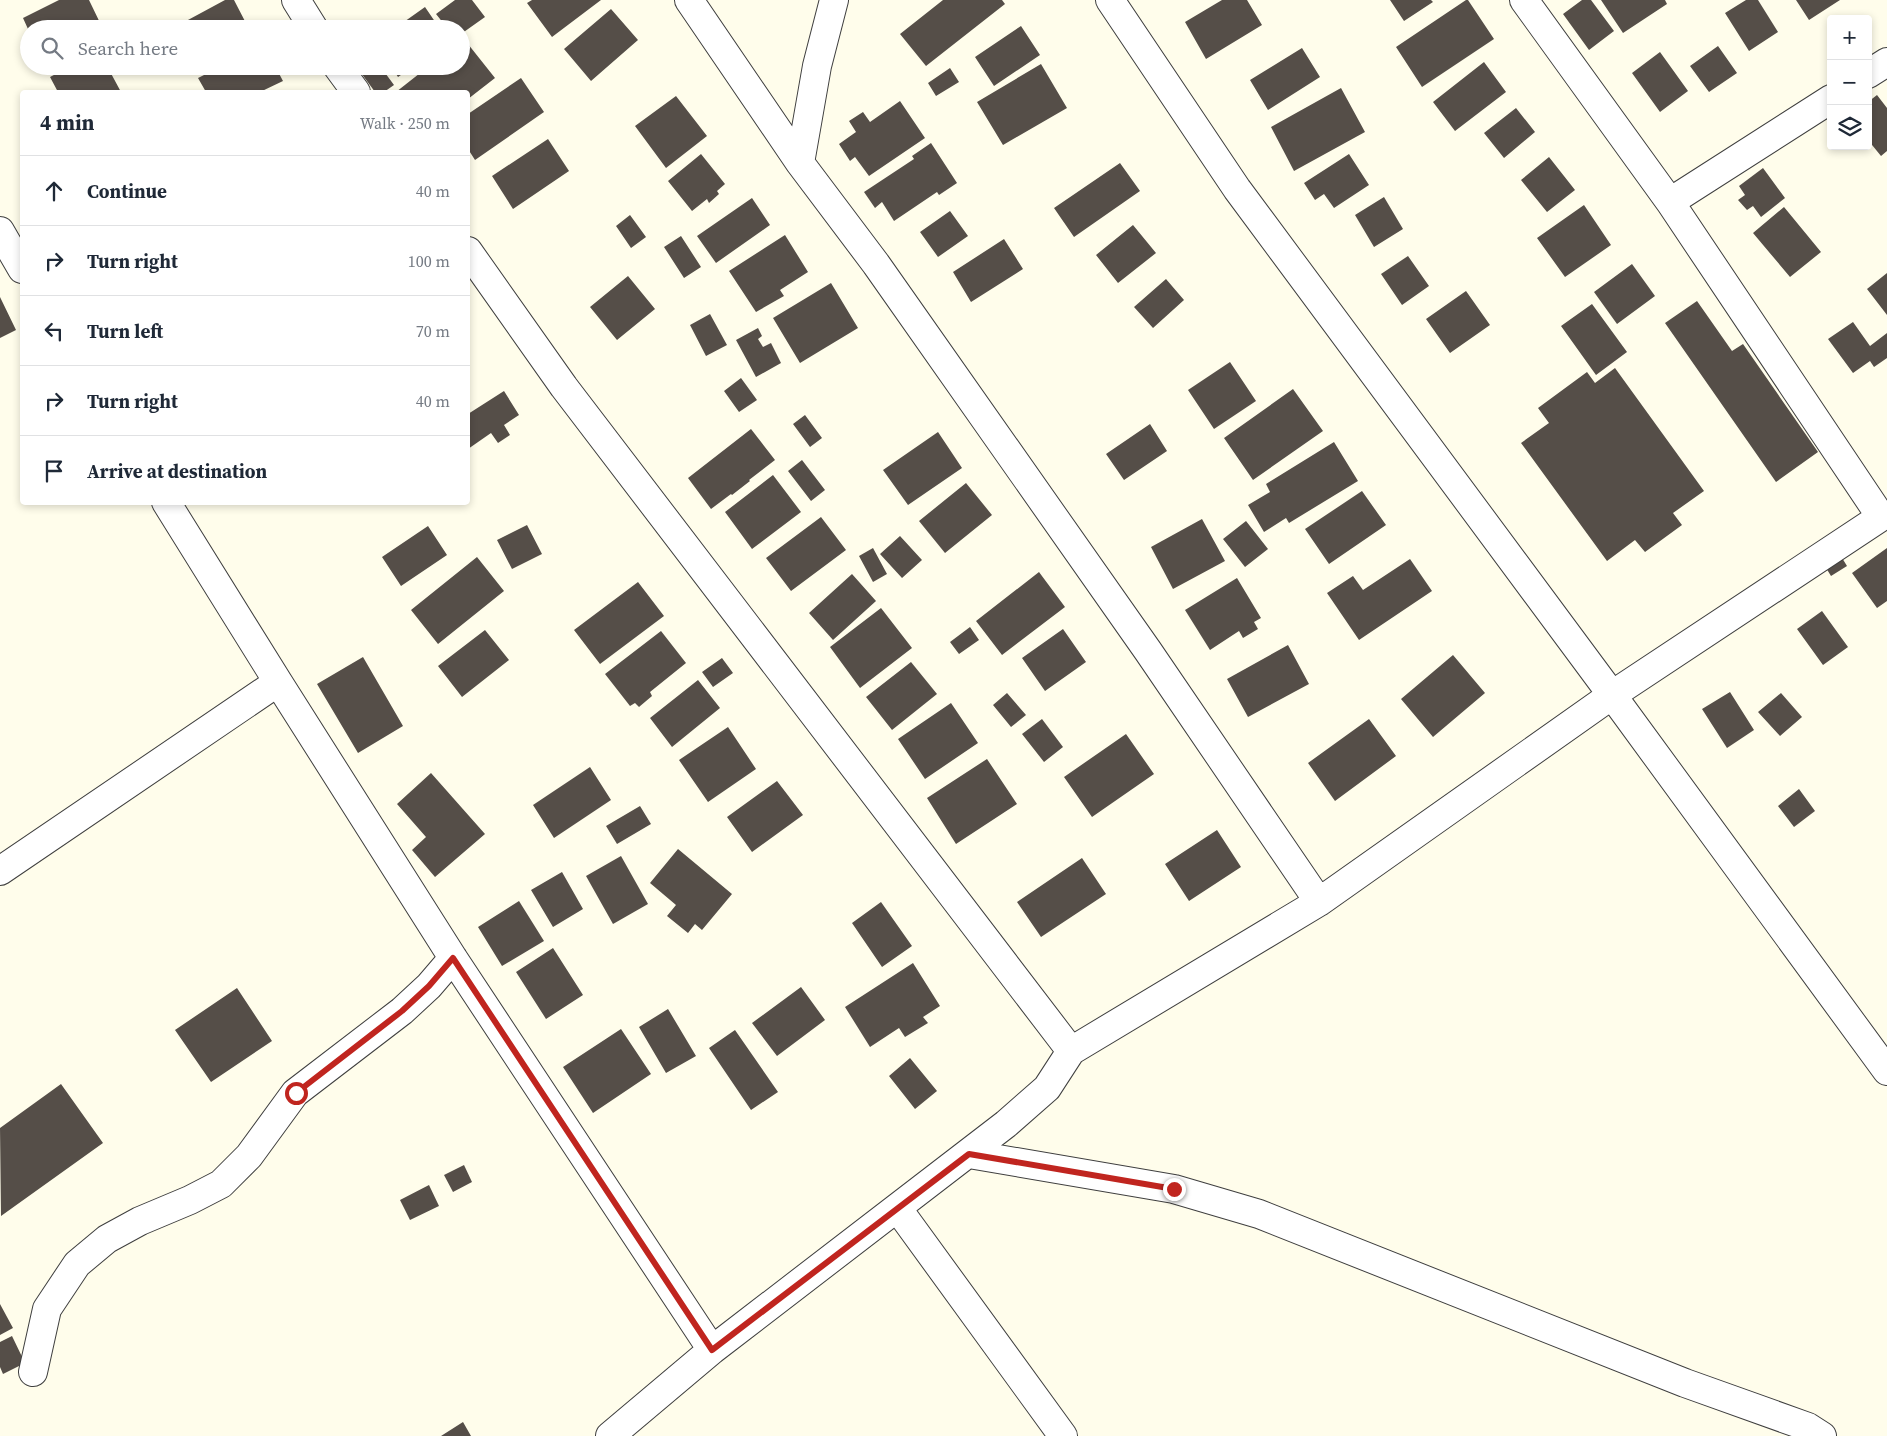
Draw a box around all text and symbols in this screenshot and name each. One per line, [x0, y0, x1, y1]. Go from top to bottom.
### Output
map controls [1827, 15, 1872, 150]
button: + [1827, 15, 1872, 60]
search box [20, 20, 470, 75]
icon: search [38, 34, 66, 62]
text: Search here [78, 35, 178, 61]
button: − [1827, 60, 1872, 105]
button: layers [1827, 105, 1872, 150]
text: 4 min [40, 108, 95, 137]
text: Walk · 250 m [360, 112, 450, 134]
icon: ahead [40, 177, 68, 205]
text: Continue [87, 178, 167, 204]
text: 40 m [416, 180, 450, 202]
icon: right [40, 247, 68, 275]
text: Turn right [87, 248, 178, 274]
text: 100 m [408, 250, 450, 272]
icon: left [40, 317, 68, 345]
text: Turn left [87, 318, 163, 344]
text: 70 m [416, 320, 450, 342]
icon: right [40, 387, 68, 415]
text: Turn right [87, 388, 178, 414]
text: 40 m [416, 390, 450, 412]
icon: arrive [40, 457, 68, 485]
text: Arrive at destination [87, 458, 267, 484]
route start [285, 1082, 308, 1105]
route end [1163, 1178, 1186, 1201]

